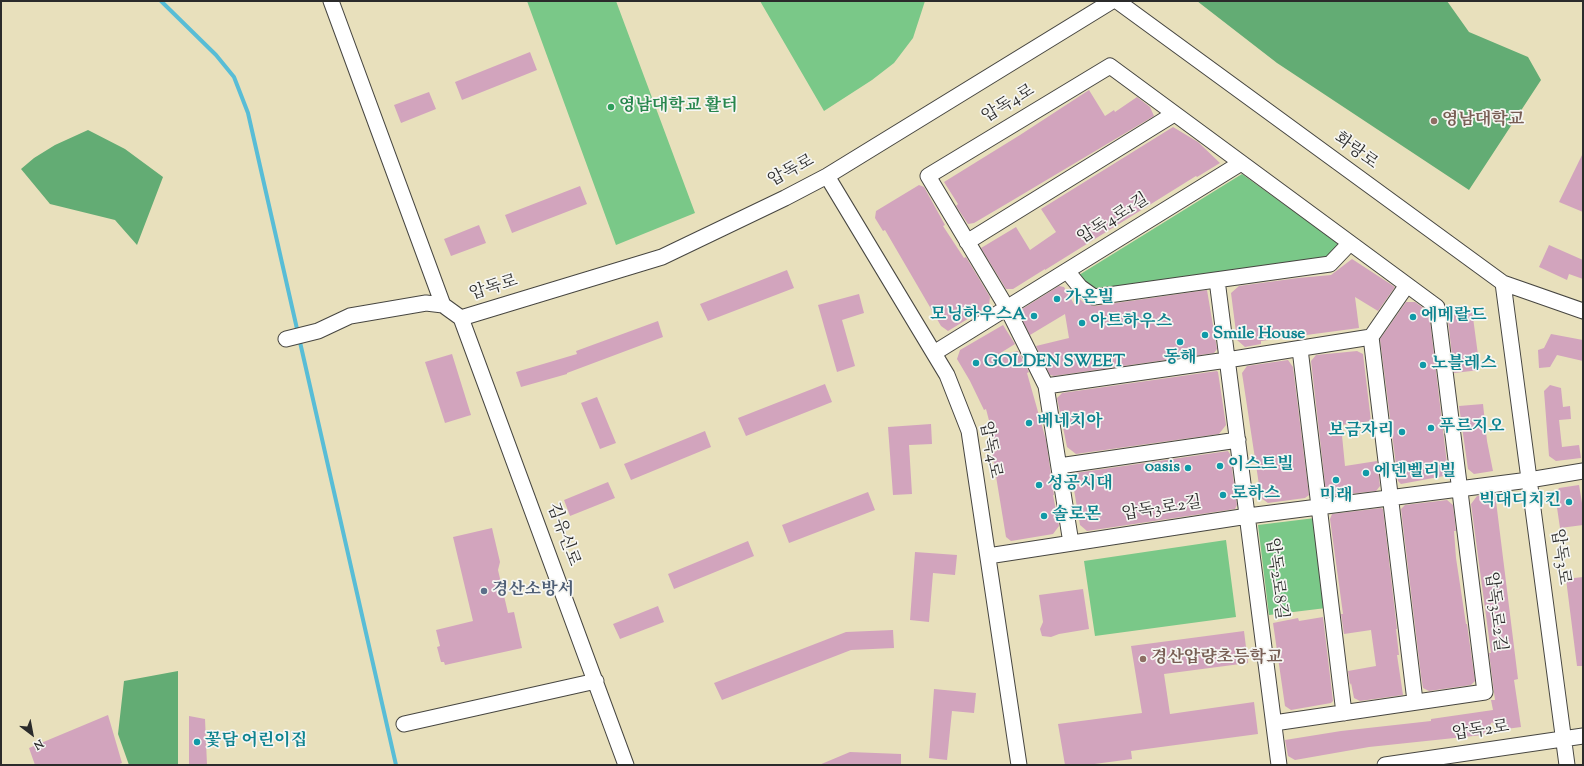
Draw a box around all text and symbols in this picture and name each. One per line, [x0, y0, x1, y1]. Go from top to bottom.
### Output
street label: 압독4로 [979, 81, 1039, 129]
place label: 영남대학교 활터 [619, 97, 738, 117]
marker: 영남대학교 활터 [606, 102, 616, 112]
place label: 영남대학교 [1442, 111, 1524, 131]
marker: 영남대학교 [1429, 116, 1439, 126]
street label: 화랑로 [1329, 129, 1381, 175]
street label: 압독로 [765, 151, 819, 193]
street label: 압독4로1길 [1075, 190, 1153, 250]
street label: 압독로 [467, 272, 521, 306]
place label: 가온빌 [1065, 289, 1114, 309]
marker: 가온빌 [1052, 294, 1062, 304]
place label: 모닝하우스A [930, 306, 1026, 326]
place label: 에메랄드 [1421, 307, 1487, 327]
marker: 모닝하우스A [1029, 311, 1039, 321]
marker: 에메랄드 [1408, 312, 1418, 322]
place label: 아트하우스 [1090, 313, 1172, 333]
marker: 아트하우스 [1077, 318, 1087, 328]
place label: Smile House [1213, 325, 1305, 345]
marker: Smile House [1200, 330, 1210, 340]
marker: 동해 [1175, 337, 1185, 347]
place label: 동해 [1164, 349, 1196, 369]
place label: GOLDEN SWEET [984, 353, 1125, 373]
place label: 노블레스 [1431, 355, 1497, 375]
marker: GOLDEN SWEET [971, 358, 981, 368]
marker: 노블레스 [1418, 360, 1428, 370]
place label: 베네치아 [1037, 413, 1103, 433]
marker: 베네치아 [1024, 418, 1034, 428]
place label: 푸르지오 [1439, 418, 1505, 438]
street label: 압독4로 [973, 420, 1005, 480]
place label: 보금자리 [1328, 422, 1394, 442]
marker: 푸르지오 [1426, 423, 1436, 433]
marker: 보금자리 [1397, 427, 1407, 437]
place label: 이스트빌 [1228, 456, 1294, 476]
place label: oasis [1145, 458, 1180, 478]
marker: 이스트빌 [1215, 461, 1225, 471]
marker: oasis [1183, 463, 1193, 473]
place label: 에덴벨리빌 [1374, 463, 1456, 483]
marker: 에덴벨리빌 [1361, 468, 1371, 478]
place label: 성공시대 [1047, 475, 1113, 495]
marker: 미래 [1331, 475, 1341, 485]
marker: 성공시대 [1034, 480, 1044, 490]
place label: 로하스 [1231, 485, 1280, 505]
place label: 미래 [1320, 487, 1352, 507]
marker: 로하스 [1218, 490, 1228, 500]
place label: 빅대디치킨 [1479, 492, 1561, 512]
street label: 압독3로2길 [1121, 494, 1203, 526]
marker: 빅대디치킨 [1564, 497, 1574, 507]
street label: 김유신로 [541, 501, 583, 569]
place label: 솔로몬 [1052, 506, 1101, 526]
marker: 솔로몬 [1039, 511, 1049, 521]
street label: 압독3로 [1545, 528, 1573, 586]
street label: 압독2로8길 [1260, 537, 1290, 621]
street label: 압독3로2길 [1479, 571, 1509, 653]
place label: 경산소방서 [492, 581, 574, 601]
marker: 경산소방서 [479, 586, 489, 596]
place label: 경산압량초등학교 [1151, 649, 1282, 669]
marker: 경산압량초등학교 [1138, 654, 1148, 664]
north arrow [12, 714, 52, 754]
street label: 압독2로 [1451, 718, 1511, 746]
place label: 꽃담 어린이집 [205, 732, 307, 752]
text: N [30, 735, 46, 753]
marker: 꽃담 어린이집 [192, 737, 202, 747]

